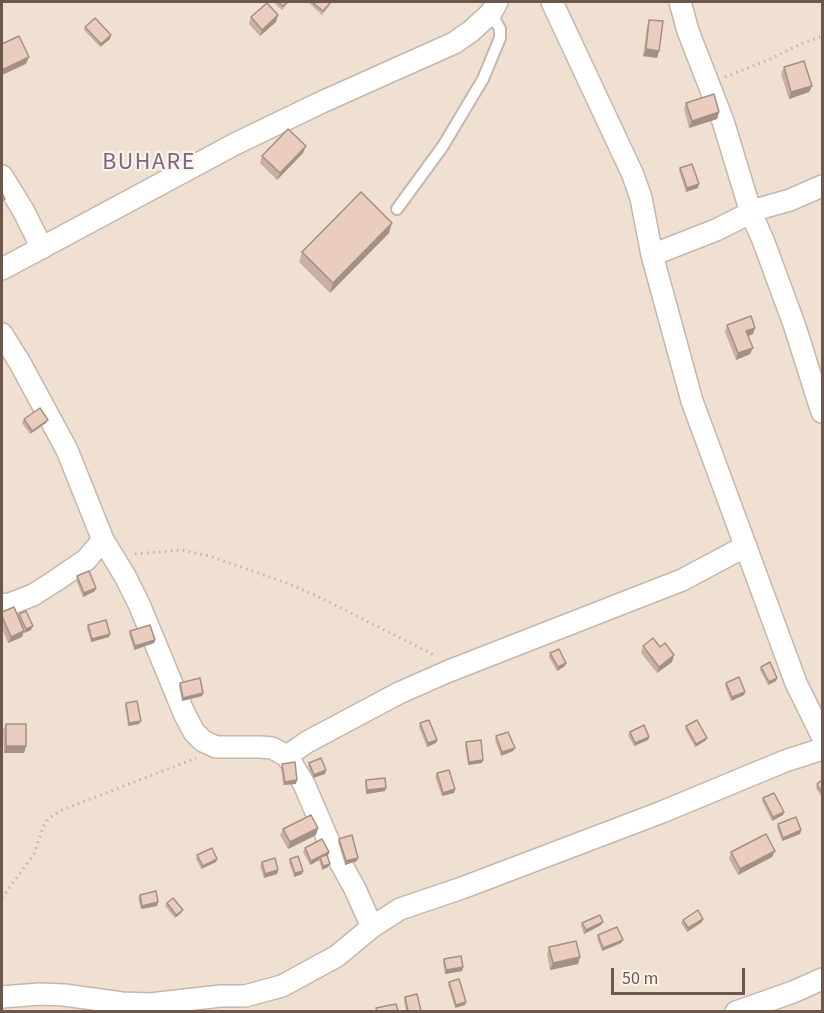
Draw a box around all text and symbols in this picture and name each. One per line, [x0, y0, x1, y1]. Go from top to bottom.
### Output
district label: BUHARE [102, 150, 196, 178]
scale bar [614, 956, 748, 994]
text: 50 m [622, 966, 658, 991]

